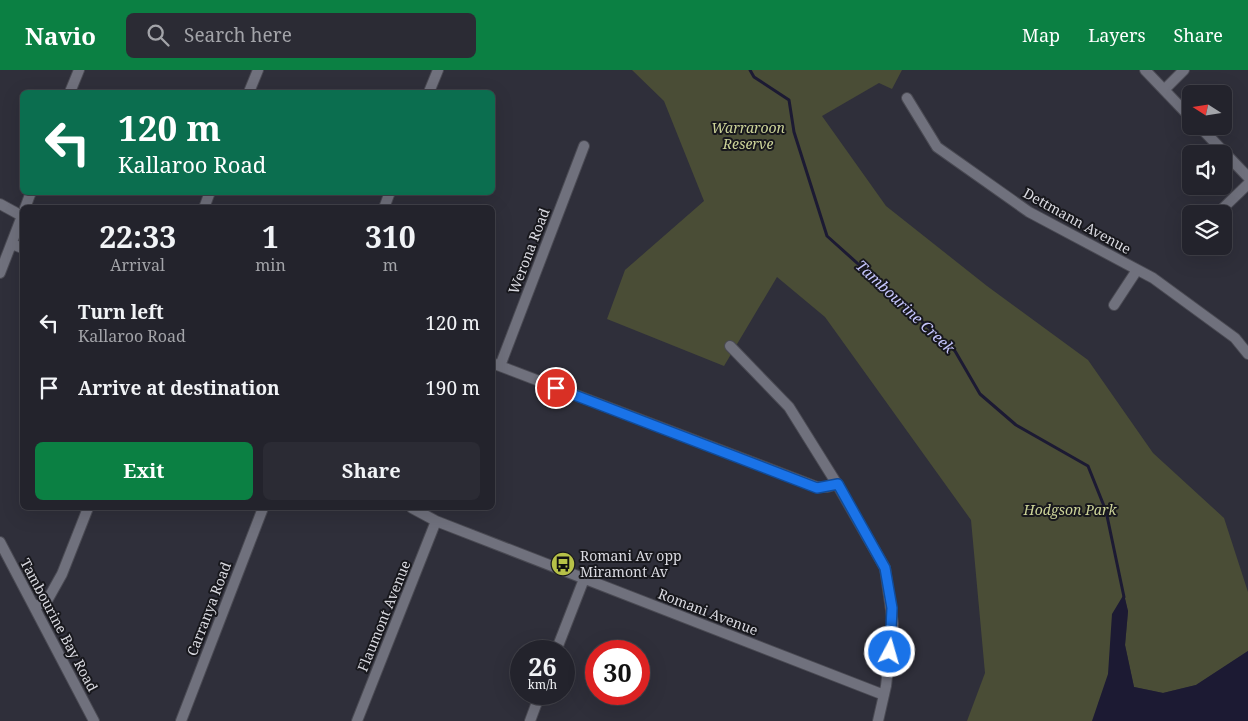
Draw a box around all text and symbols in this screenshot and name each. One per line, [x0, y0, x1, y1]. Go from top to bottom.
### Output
search box [126, 13, 476, 58]
text: Navio [25, 19, 96, 52]
icon: search [144, 21, 172, 49]
text: Search here [184, 22, 292, 48]
text: Map [1022, 23, 1060, 47]
text: Layers [1088, 23, 1146, 47]
text: Share [1174, 23, 1223, 47]
north arrow [1182, 85, 1232, 135]
map controls [1182, 85, 1232, 255]
text: 120 m [118, 104, 221, 151]
icon: left [35, 110, 100, 175]
park label: Warraroon Reserve [711, 118, 785, 153]
button: sound [1182, 145, 1232, 195]
text: Kallaroo Road [118, 149, 266, 179]
street label: Dettmann Avenue [1020, 183, 1134, 258]
street label: Werona Road [503, 205, 554, 296]
button: layers [1182, 205, 1232, 255]
text: 22:33 [99, 216, 176, 257]
text: 1 [262, 216, 279, 257]
text: 310 [365, 216, 416, 257]
text: Arrival [110, 254, 165, 276]
text: min [255, 254, 286, 276]
text: m [383, 254, 398, 276]
water label: Tambourine Creek [852, 255, 960, 358]
text: Turn left [78, 299, 164, 325]
icon: left [35, 309, 63, 337]
text: 120 m [425, 310, 480, 336]
text: Kallaroo Road [78, 325, 186, 347]
pin [535, 367, 577, 409]
icon: arrive [35, 374, 63, 402]
icon: arrive [542, 374, 570, 402]
text: Arrive at destination [78, 375, 280, 401]
text: 190 m [425, 375, 480, 401]
button: Exit [35, 442, 253, 500]
button: Share [263, 442, 480, 500]
park label: Hodgson Park [1023, 500, 1117, 519]
place label: Romani Av opp Miramont Av [580, 546, 682, 581]
bus stop icon: Romani Av opp Miramont Av [550, 551, 576, 577]
street label: Tambourine Bay Road [16, 555, 103, 695]
street label: Flaumont Avenue [353, 557, 415, 674]
street label: Carranya Road [182, 559, 235, 659]
street label: Romani Avenue [655, 584, 761, 639]
position arrow [863, 625, 915, 677]
speed limit sign: 30 [585, 640, 650, 705]
text: 26 [528, 649, 557, 683]
text: km/h [528, 676, 557, 693]

